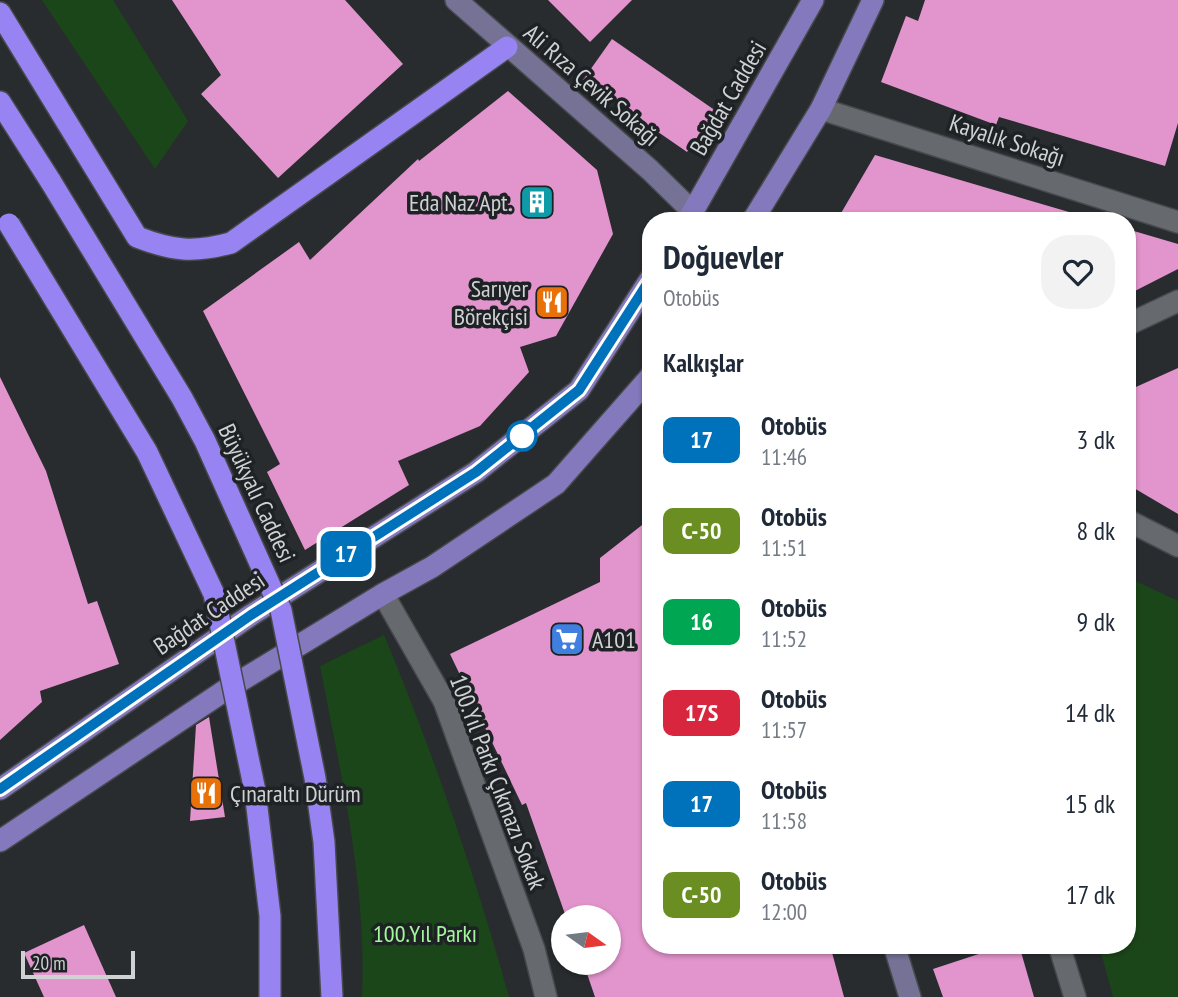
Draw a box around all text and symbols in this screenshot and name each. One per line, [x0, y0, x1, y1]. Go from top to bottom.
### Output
street label: Ali Rıza Çevik Sokağı [517, 17, 667, 153]
street label: Bağdat Caddesi [683, 35, 773, 161]
street label: Kayalık Sokağı [945, 107, 1069, 173]
building icon: Eda Naz Apt. [518, 183, 556, 221]
place label: Eda Naz Apt. [409, 187, 512, 218]
text: Doğuevler [663, 235, 783, 278]
button: heart [1041, 235, 1115, 309]
place label: Sarıyer Börekçisi [454, 273, 528, 332]
restaurant icon: Sarıyer Börekçisi [533, 283, 571, 321]
text: Otobüs [663, 283, 719, 312]
text: Kalkışlar [663, 346, 744, 379]
text: Otobüs [761, 409, 827, 442]
street label: Büyükyalı Caddesi [211, 419, 303, 567]
unlabelled marker [507, 421, 537, 451]
text: 3 dk [1076, 423, 1115, 456]
text: 17 [690, 424, 713, 455]
text: 11:46 [761, 442, 807, 471]
text: Otobüs [761, 500, 827, 533]
text: 8 dk [1076, 514, 1115, 547]
text: C-50 [682, 515, 721, 546]
line badge: 17 [314, 531, 378, 577]
text: 11:51 [761, 533, 807, 562]
text: 17 [335, 538, 357, 569]
street label: Bağdat Caddesi [148, 565, 270, 661]
text: Otobüs [761, 591, 827, 624]
text: 9 dk [1076, 605, 1115, 638]
text: 16 [690, 606, 713, 637]
supermarket icon: A101 [548, 620, 586, 658]
place label: A101 [592, 624, 636, 655]
text: 11:52 [761, 624, 807, 653]
street label: 100.Yıl Parkı Çıkmazı Sokak [443, 670, 553, 894]
text: Otobüs [761, 682, 827, 715]
text: 14 dk [1065, 696, 1115, 729]
text: 17S [685, 697, 718, 728]
text: 11:57 [761, 715, 807, 744]
text: Otobüs [761, 773, 827, 806]
restaurant icon: Çınaraltı Dürüm [187, 774, 225, 812]
place label: Çınaraltı Dürüm [230, 778, 361, 809]
text: 15 dk [1065, 787, 1115, 820]
text: 17 [690, 788, 713, 819]
text: 11:58 [761, 806, 807, 835]
text: Otobüs [761, 864, 827, 897]
text: 17 dk [1066, 878, 1115, 911]
text: C-50 [682, 879, 721, 910]
text: 12:00 [761, 897, 807, 926]
north arrow [551, 905, 621, 975]
map controls [551, 905, 621, 975]
park label: 100.Yıl Parkı [373, 918, 477, 949]
scale bar [21, 948, 135, 980]
text: 20 m [32, 951, 66, 975]

